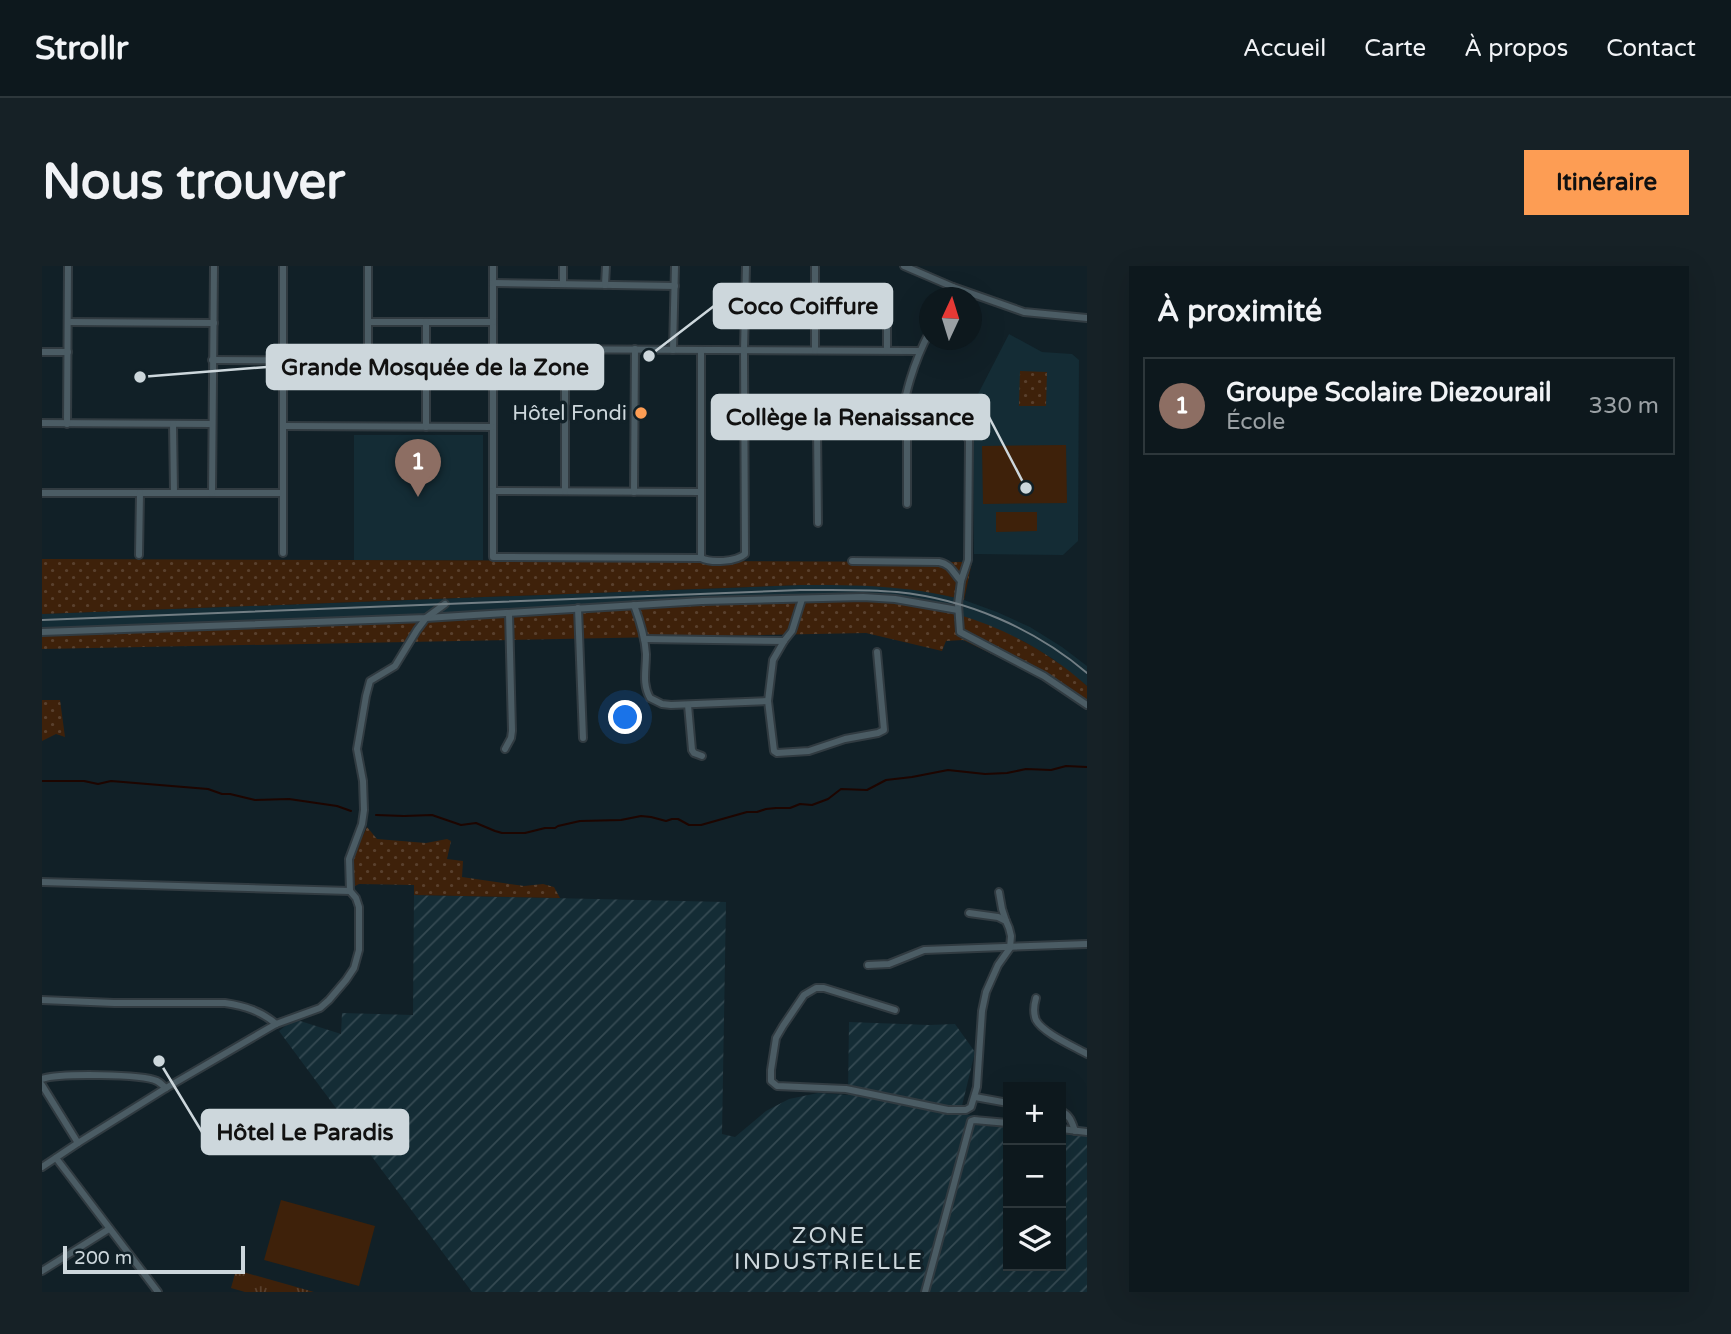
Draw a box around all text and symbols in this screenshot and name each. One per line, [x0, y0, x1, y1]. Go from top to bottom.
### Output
text: Strollr [35, 29, 129, 68]
text: Accueil [1243, 34, 1326, 63]
text: Carte [1364, 34, 1426, 63]
text: À propos [1464, 34, 1568, 63]
text: Contact [1606, 34, 1696, 63]
button: Itinéraire [1524, 150, 1689, 215]
text: Nous trouver [42, 153, 345, 212]
callout: Coco Coiffure [714, 284, 892, 328]
north arrow [919, 287, 982, 350]
text: Coco Coiffure [728, 293, 878, 321]
text: À proximité [1157, 293, 1322, 330]
callout: Grande Mosquée de la Zone [267, 345, 603, 389]
text: Grande Mosquée de la Zone [281, 354, 589, 382]
text: Groupe Scolaire Diezourail [1226, 377, 1552, 408]
text: 1 [1175, 392, 1189, 420]
text: 330 m [1589, 392, 1659, 420]
callout: Collège la Renaissance [712, 395, 989, 439]
place label: Hôtel Fondi [512, 401, 627, 426]
text: Collège la Renaissance [726, 404, 974, 432]
marker: Hôtel Fondi [633, 405, 649, 421]
text: École [1226, 408, 1285, 436]
pin: 1 [395, 439, 441, 497]
your location [608, 700, 642, 734]
map controls [1003, 1082, 1066, 1271]
button: + [1003, 1082, 1066, 1145]
callout: Hôtel Le Paradis [202, 1110, 408, 1154]
text: Hôtel Le Paradis [216, 1119, 394, 1147]
button: − [1003, 1145, 1066, 1208]
button: layers [1003, 1208, 1066, 1271]
district label: ZONE INDUSTRIELLE [734, 1222, 924, 1276]
scale bar [63, 1243, 245, 1275]
text: 200 m [74, 1247, 132, 1269]

